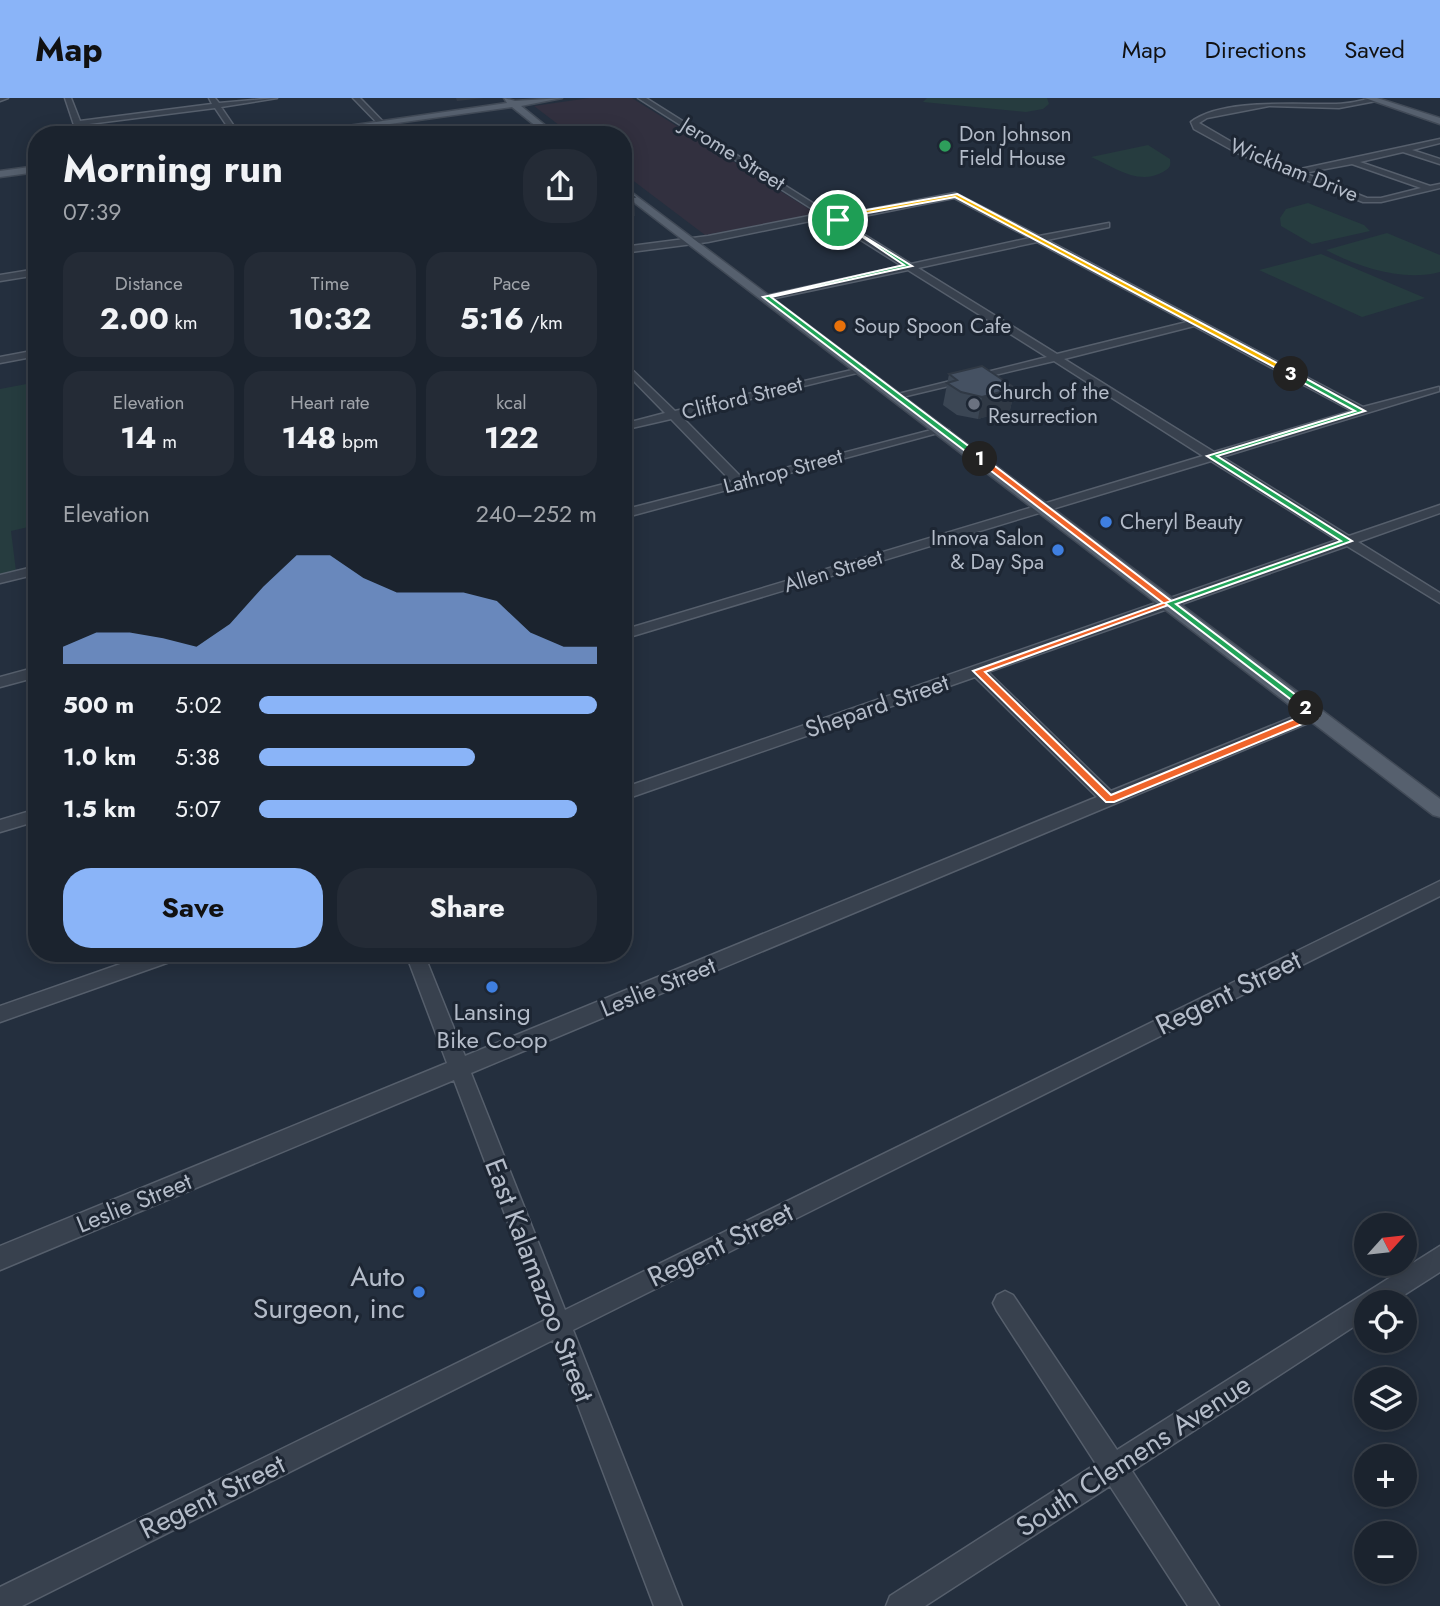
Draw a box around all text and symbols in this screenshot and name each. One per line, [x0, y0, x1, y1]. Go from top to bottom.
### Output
text: Map [35, 26, 103, 73]
text: Map [1122, 32, 1167, 67]
text: Directions [1205, 32, 1306, 67]
text: Saved [1344, 32, 1405, 67]
street label: Jerome Street [673, 108, 791, 198]
place label: Don Johnson Field House [959, 119, 1072, 173]
street label: Wickham Drive [1225, 131, 1363, 209]
marker: Don Johnson Field House [937, 138, 953, 154]
text: Morning run [63, 141, 283, 196]
button: share [523, 149, 597, 223]
pin [808, 190, 868, 250]
text: 07:39 [63, 195, 122, 229]
icon: arrive [819, 201, 857, 239]
text: Distance [115, 270, 183, 297]
text: Time [311, 270, 349, 297]
text: Pace [492, 270, 530, 297]
text: 2.00 [100, 297, 169, 340]
text: 10:32 [288, 297, 372, 340]
text: 5:16 [460, 297, 524, 340]
text: km [169, 309, 198, 336]
text: /km [524, 309, 563, 336]
place label: Soup Spoon Cafe [854, 311, 1011, 341]
marker: Soup Spoon Cafe [832, 318, 848, 334]
pin: 3 [1274, 356, 1308, 392]
text: 3 [1285, 360, 1296, 387]
street label: Clifford Street [678, 368, 806, 428]
place label: Church of the Resurrection [988, 377, 1110, 431]
text: Elevation [113, 389, 185, 416]
text: Heart rate [290, 389, 370, 416]
text: kcal [496, 389, 527, 416]
marker: Church of the Resurrection [966, 396, 982, 412]
text: 14 [120, 416, 157, 459]
text: 148 [281, 416, 336, 459]
text: 122 [484, 416, 539, 459]
text: m [157, 428, 177, 455]
text: bpm [336, 428, 379, 455]
street label: Lathrop Street [720, 441, 846, 501]
pin: 1 [962, 442, 998, 476]
text: 1 [975, 445, 984, 472]
text: Elevation [63, 497, 150, 531]
text: 240–252 m [476, 497, 597, 531]
place label: Cheryl Beauty [1120, 507, 1243, 537]
marker: Cheryl Beauty [1098, 514, 1114, 530]
place label: Innova Salon & Day Spa [931, 523, 1044, 577]
street label: Allen Street [780, 542, 886, 600]
marker: Innova Salon & Day Spa [1050, 542, 1066, 558]
street label: Shepard Street [800, 665, 954, 746]
text: 500 m [63, 688, 134, 722]
text: 5:02 [175, 688, 222, 722]
pin: 2 [1288, 690, 1324, 726]
text: 2 [1299, 694, 1312, 721]
text: 1.0 km [63, 740, 136, 774]
text: 5:38 [175, 740, 220, 774]
text: 1.5 km [63, 792, 136, 826]
text: 5:07 [175, 792, 221, 826]
button: Save [63, 868, 323, 948]
button: Share [337, 868, 597, 948]
street label: Regent Street [1149, 939, 1308, 1045]
street label: Leslie Street [595, 947, 721, 1026]
marker: Lansing Bike Co-op [484, 979, 500, 995]
place label: Lansing Bike Co-op [437, 994, 547, 1057]
street label: East Kalamazoo Street [474, 1152, 605, 1408]
street label: Leslie Street [71, 1163, 197, 1242]
street label: Regent Street [641, 1191, 800, 1297]
north arrow [1354, 1213, 1418, 1276]
map controls [1354, 1213, 1417, 1584]
place label: Auto Surgeon, inc [253, 1256, 405, 1329]
marker: Auto Surgeon, inc [411, 1284, 427, 1300]
button: locate [1354, 1290, 1417, 1353]
street label: South Clemens Avenue [1008, 1364, 1259, 1547]
button: layers [1354, 1367, 1417, 1430]
street label: Regent Street [133, 1443, 292, 1549]
button: + [1354, 1444, 1417, 1507]
button: − [1354, 1521, 1417, 1584]

